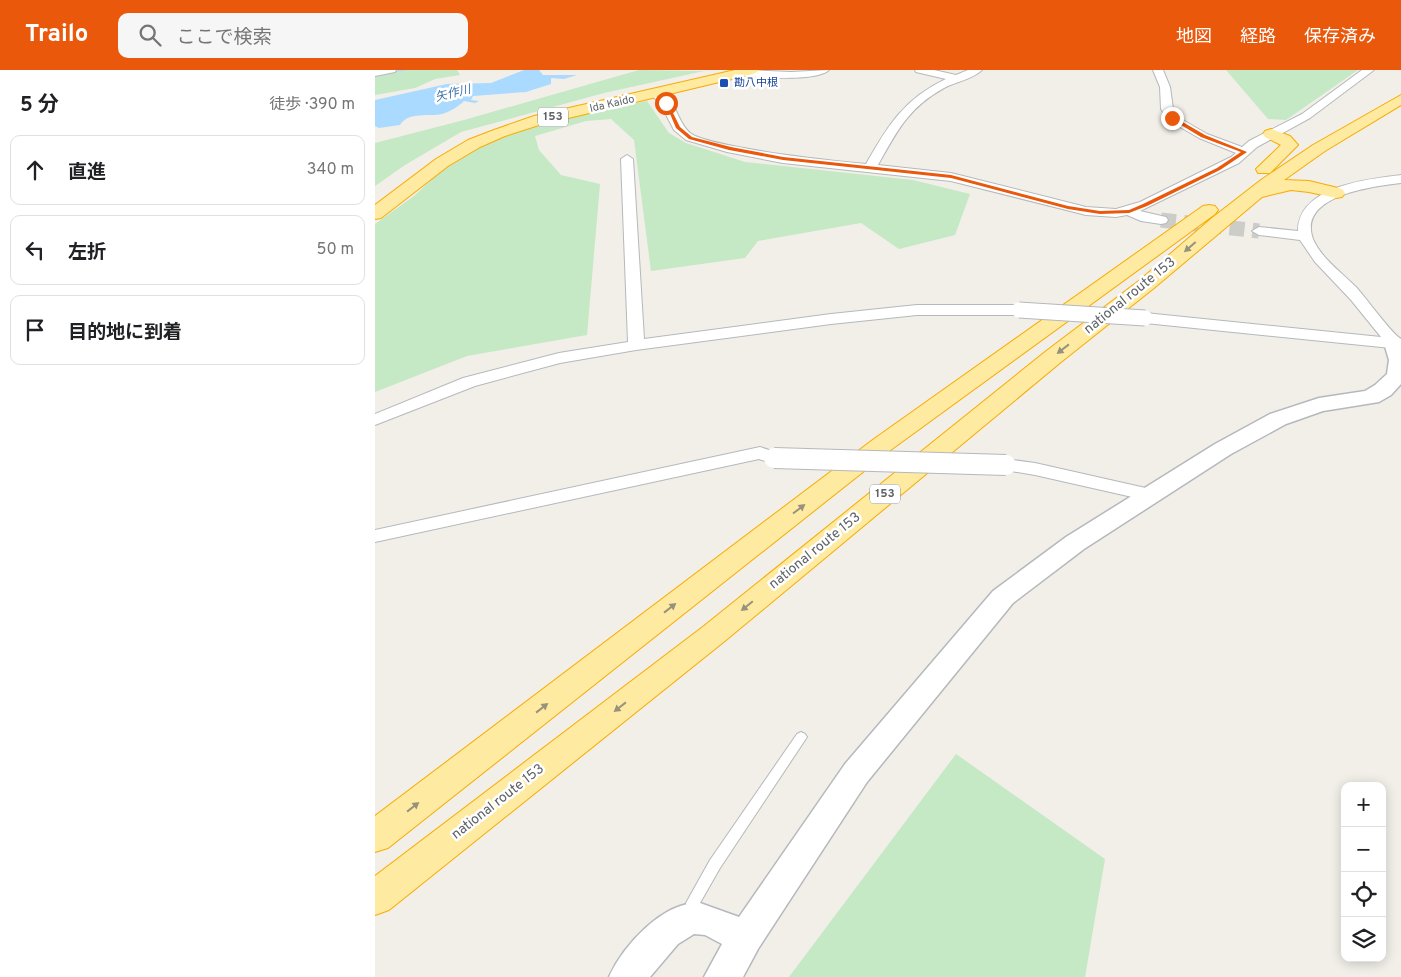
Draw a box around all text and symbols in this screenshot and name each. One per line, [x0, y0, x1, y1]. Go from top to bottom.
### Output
search box [118, 13, 468, 58]
text: Trailo [25, 20, 88, 50]
icon: search [136, 21, 164, 49]
text: ここで検索 [176, 26, 271, 50]
text: 地図 [1176, 26, 1212, 49]
text: 経路 [1240, 26, 1276, 49]
text: 保存済み [1304, 26, 1376, 49]
place label: 勘八中根 [734, 76, 778, 90]
marker: 勘八中根 [718, 77, 730, 89]
water label: 矢作川 [434, 81, 474, 106]
text: 5 分 [20, 92, 59, 119]
street label: Ida Kaido [588, 92, 636, 116]
route start [655, 92, 678, 115]
text: 徒歩 · 390 m [269, 95, 355, 115]
route end [1161, 107, 1184, 130]
road number: 153 [538, 108, 568, 126]
icon: ahead [21, 156, 49, 184]
text: 340 m [307, 160, 354, 180]
text: 直進 [68, 161, 106, 185]
icon: left [21, 236, 49, 264]
text: 50 m [317, 240, 354, 260]
text: 左折 [68, 241, 106, 265]
one-way arrow [1184, 242, 1197, 253]
street label: national route 153 [1081, 254, 1179, 338]
icon: arrive [21, 316, 49, 344]
text: 目的地に到着 [68, 321, 182, 345]
one-way arrow [1056, 344, 1070, 354]
road number: 153 [870, 484, 900, 504]
one-way arrow [792, 504, 806, 514]
street label: national route 153 [766, 509, 864, 593]
one-way arrow [741, 601, 754, 612]
one-way arrow [663, 602, 676, 613]
one-way arrow [535, 702, 548, 713]
one-way arrow [613, 702, 627, 712]
street label: national route 153 [448, 761, 548, 843]
map controls [1341, 782, 1386, 962]
button: + [1341, 782, 1386, 827]
one-way arrow [407, 802, 420, 813]
button: − [1341, 827, 1386, 872]
button: locate [1341, 872, 1386, 917]
button: layers [1341, 917, 1386, 962]

